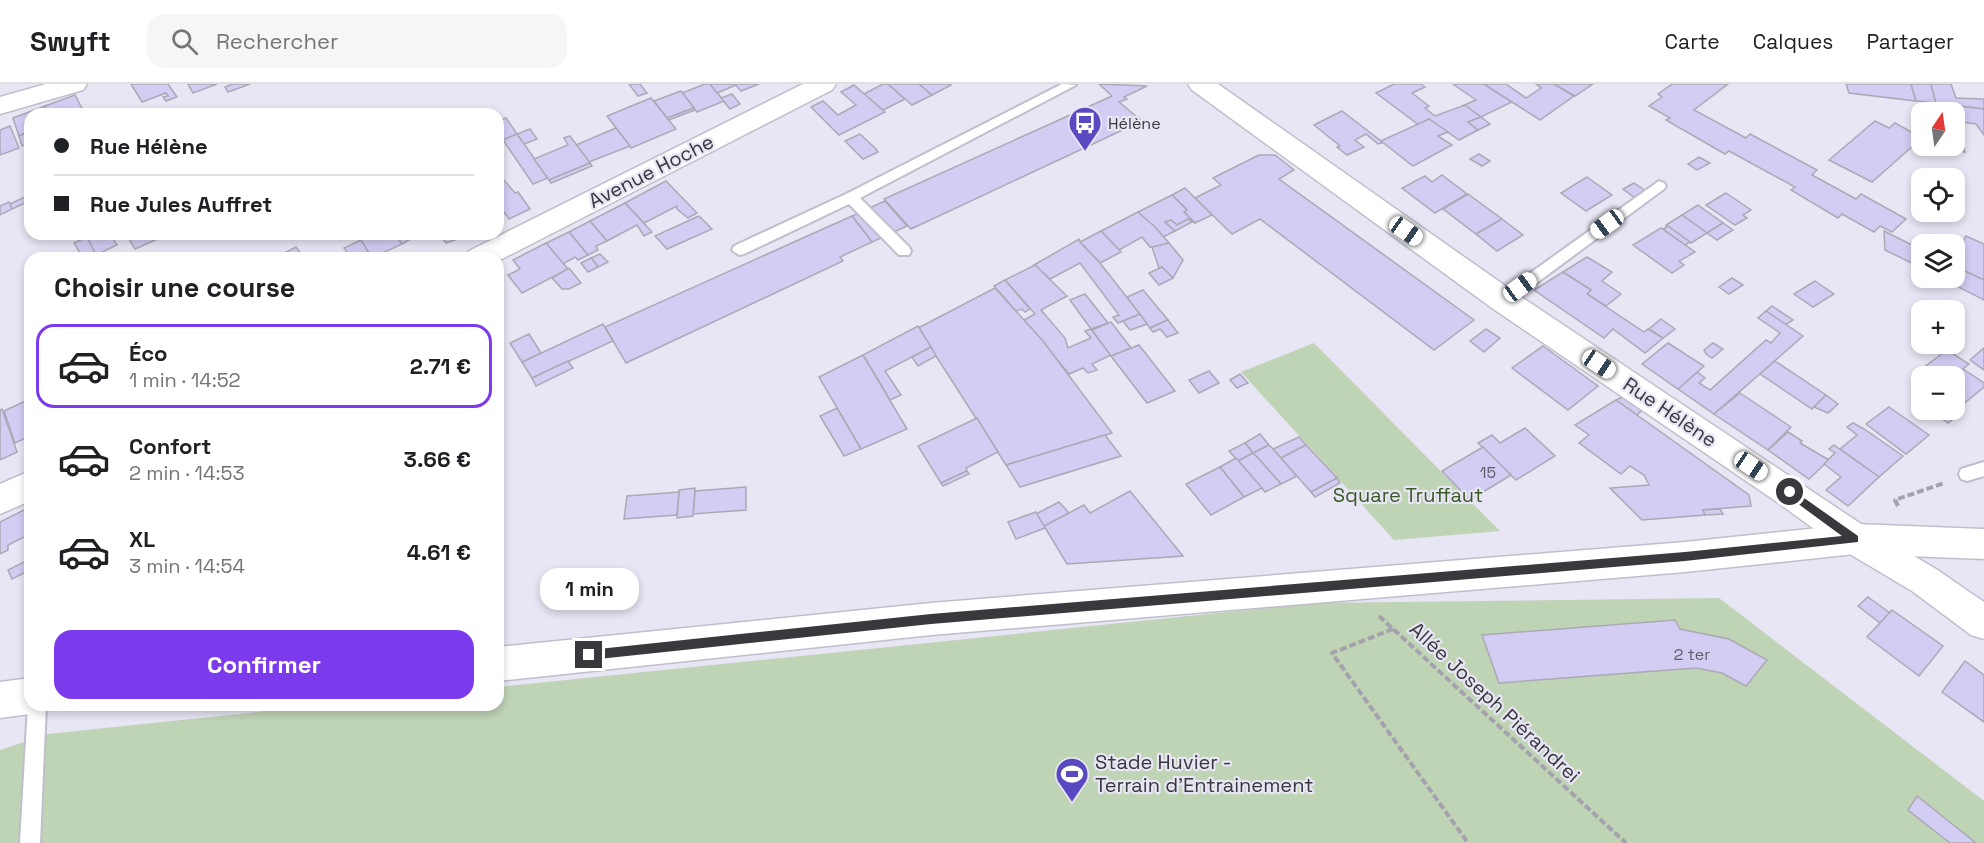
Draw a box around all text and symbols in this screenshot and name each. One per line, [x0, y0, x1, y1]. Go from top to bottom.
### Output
search box [147, 14, 567, 68]
text: Swyft [30, 23, 111, 59]
icon: search [168, 25, 201, 58]
text: Rechercher [216, 27, 338, 55]
text: Carte [1665, 28, 1720, 55]
text: Calques [1753, 28, 1833, 55]
text: Partager [1866, 28, 1954, 55]
north arrow [1911, 102, 1965, 156]
map controls [1911, 102, 1965, 420]
bus stop icon: Hélène [1067, 105, 1103, 152]
place label: Hélène [1108, 113, 1161, 134]
street label: Avenue Hoche [584, 128, 718, 214]
text: Rue Hélène [90, 132, 208, 160]
button: locate [1911, 168, 1965, 222]
text: Rue Jules Auffret [90, 190, 272, 218]
car [1587, 206, 1627, 242]
car [1386, 213, 1426, 249]
button: layers [1911, 234, 1965, 288]
car [1500, 269, 1540, 305]
text: Choisir une course [54, 270, 295, 305]
button: + [1911, 300, 1965, 354]
icon: car [57, 339, 111, 393]
text: Éco [129, 339, 168, 367]
car [1579, 346, 1619, 382]
text: 2.71 € [410, 352, 471, 380]
button: − [1911, 366, 1965, 420]
text: 1 min · 14:52 [129, 367, 241, 393]
street label: Rue Hélène [1618, 371, 1722, 453]
icon: car [57, 432, 111, 486]
text: Confort [129, 432, 211, 460]
text: 3.66 € [404, 445, 471, 473]
car [1731, 448, 1771, 484]
text: 2 min · 14:53 [129, 460, 245, 486]
house number: 15 [1480, 462, 1496, 483]
route start [1776, 478, 1803, 505]
park label: Square Truffaut [1333, 482, 1483, 508]
icon: car [57, 525, 111, 579]
text: XL [129, 525, 155, 553]
text: 4.61 € [407, 538, 471, 566]
text: 3 min · 14:54 [129, 553, 245, 579]
callout: 1 min [540, 568, 638, 610]
text: 1 min [565, 576, 614, 602]
street label: Allée Joseph Piérandrei [1404, 616, 1586, 788]
button: Confirmer [54, 630, 474, 699]
route end [575, 641, 602, 668]
house number: 2 ter [1674, 644, 1710, 665]
place label: Stade Huvier - Terrain d'Entrainement [1095, 749, 1313, 798]
sports icon: Stade Huvier - Terrain d'Entrainement [1054, 756, 1090, 803]

